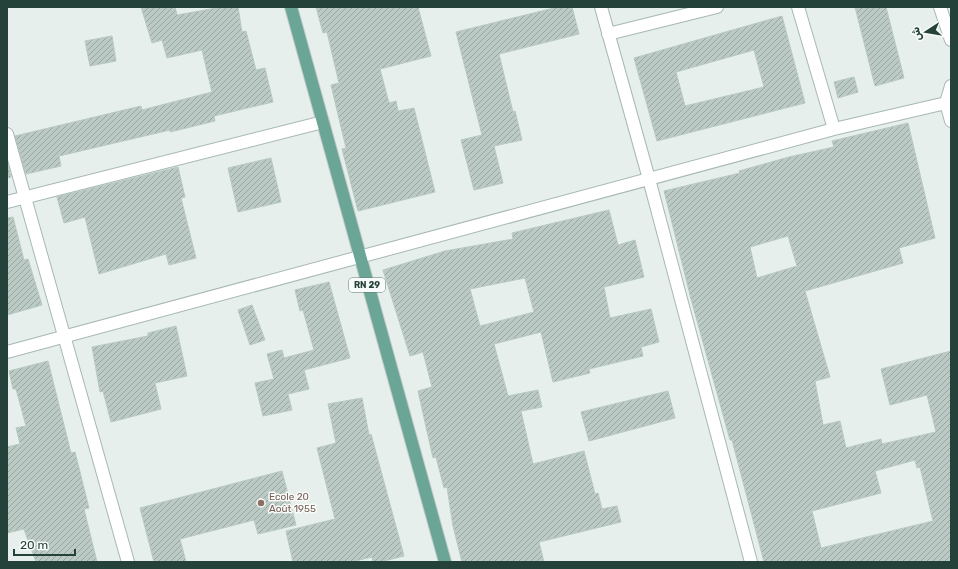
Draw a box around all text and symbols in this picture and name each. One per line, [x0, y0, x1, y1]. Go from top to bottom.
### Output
north arrow [906, 12, 946, 52]
text: ش [909, 26, 925, 42]
road number: RN 29 [349, 278, 385, 292]
place label: Ecole 20 Août 1955 [269, 491, 316, 515]
marker: Ecole 20 Août 1955 [256, 498, 266, 508]
scale bar [14, 531, 75, 557]
text: 20 m [20, 538, 48, 552]

